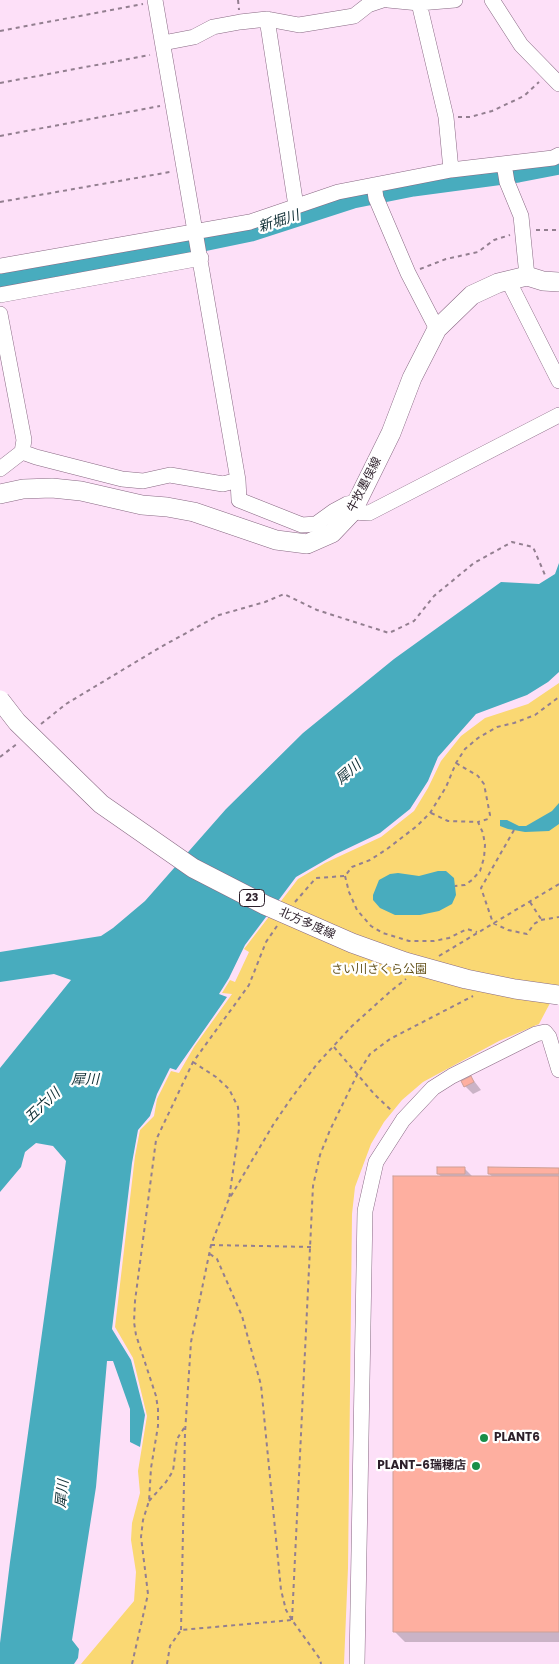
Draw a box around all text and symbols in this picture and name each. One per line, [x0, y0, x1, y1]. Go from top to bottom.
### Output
water label: 新堀川 [256, 208, 302, 236]
street label: 牛牧墨俣線 [345, 455, 385, 515]
water label: 犀川 [333, 757, 365, 789]
road number: 23 [240, 890, 264, 906]
street label: 北方多度線 [277, 905, 337, 943]
park label: さい川さくら公園 [331, 963, 427, 977]
water label: 犀川 [71, 1072, 99, 1088]
water label: 五六川 [22, 1086, 64, 1126]
place label: PLANT6 [494, 1431, 540, 1445]
marker: PLANT6 [478, 1432, 490, 1444]
place label: PLANT-6瑞穂店 [377, 1459, 466, 1473]
marker: PLANT-6瑞穂店 [470, 1460, 482, 1472]
water label: 犀川 [53, 1479, 73, 1509]

